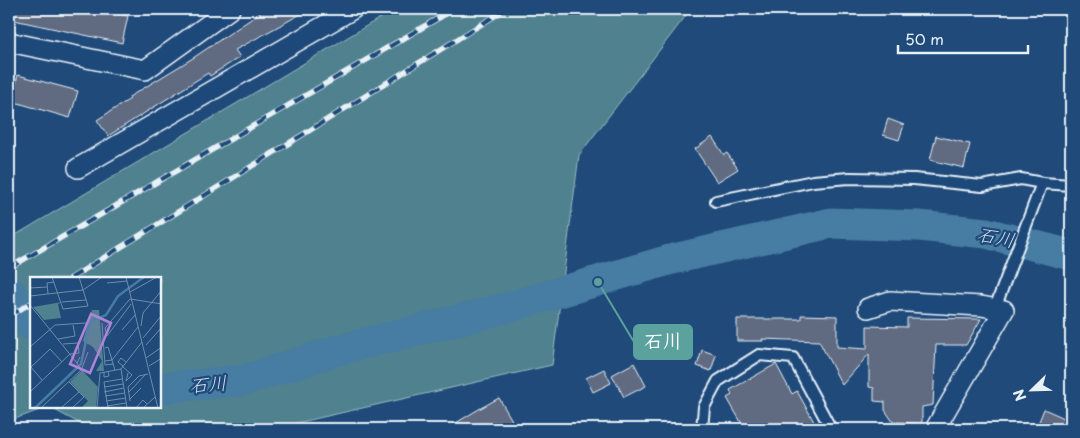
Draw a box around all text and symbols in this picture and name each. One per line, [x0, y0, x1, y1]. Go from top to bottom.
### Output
scale bar [898, 22, 1028, 54]
text: 50 m [905, 27, 944, 50]
water label: 石川 [975, 219, 1018, 253]
inset map [30, 277, 161, 408]
callout: 石川 [634, 325, 692, 359]
text: 石川 [644, 326, 682, 354]
north arrow [1008, 366, 1058, 416]
water label: 石川 [188, 367, 228, 399]
text: N [1008, 386, 1031, 404]

